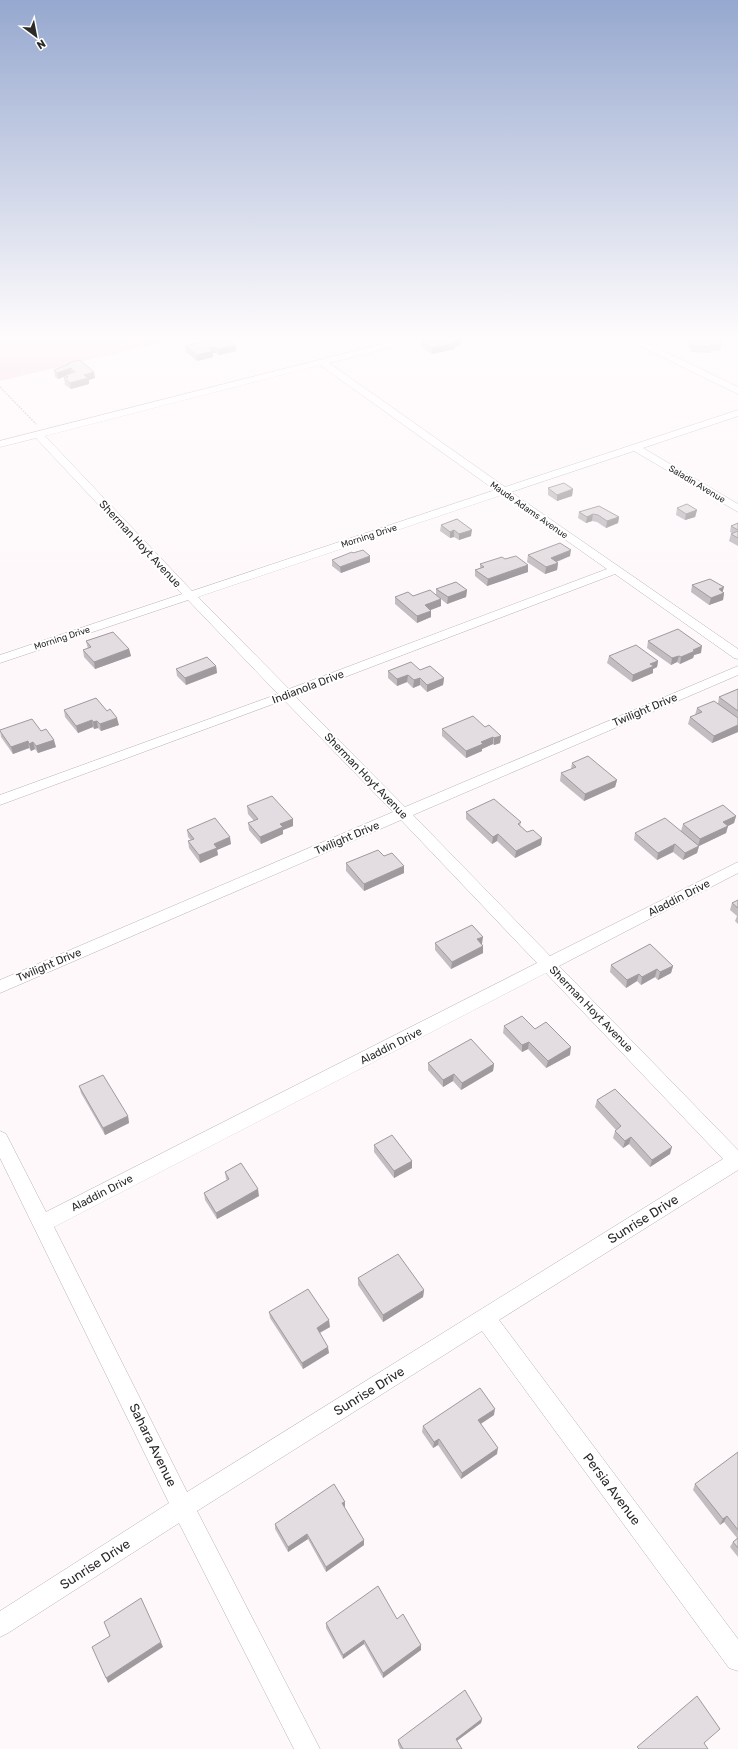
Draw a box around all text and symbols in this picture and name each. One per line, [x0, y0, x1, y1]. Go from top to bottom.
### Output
north arrow [16, 16, 56, 56]
text: N [34, 36, 48, 52]
street label: Saladin Avenue [667, 463, 727, 505]
street label: Maude Adams Avenue [488, 479, 570, 541]
street label: Sherman Hoyt Avenue [96, 498, 184, 590]
street label: Morning Drive [340, 522, 398, 550]
street label: Morning Drive [33, 624, 91, 652]
street label: Indianola Drive [270, 667, 346, 707]
street label: Twilight Drive [611, 691, 679, 729]
street label: Sherman Hoyt Avenue [322, 730, 410, 822]
street label: Twilight Drive [313, 819, 381, 857]
street label: Aladdin Drive [646, 877, 712, 919]
street label: Twilight Drive [15, 946, 83, 984]
street label: Sherman Hoyt Avenue [547, 963, 635, 1055]
street label: Aladdin Drive [358, 1025, 424, 1067]
street label: Aladdin Drive [69, 1172, 135, 1214]
street label: Sunrise Drive [605, 1191, 681, 1247]
street label: Sunrise Drive [331, 1363, 407, 1419]
street label: Sahara Avenue [126, 1401, 180, 1489]
street label: Persia Avenue [580, 1450, 644, 1528]
street label: Sunrise Drive [57, 1536, 133, 1592]

